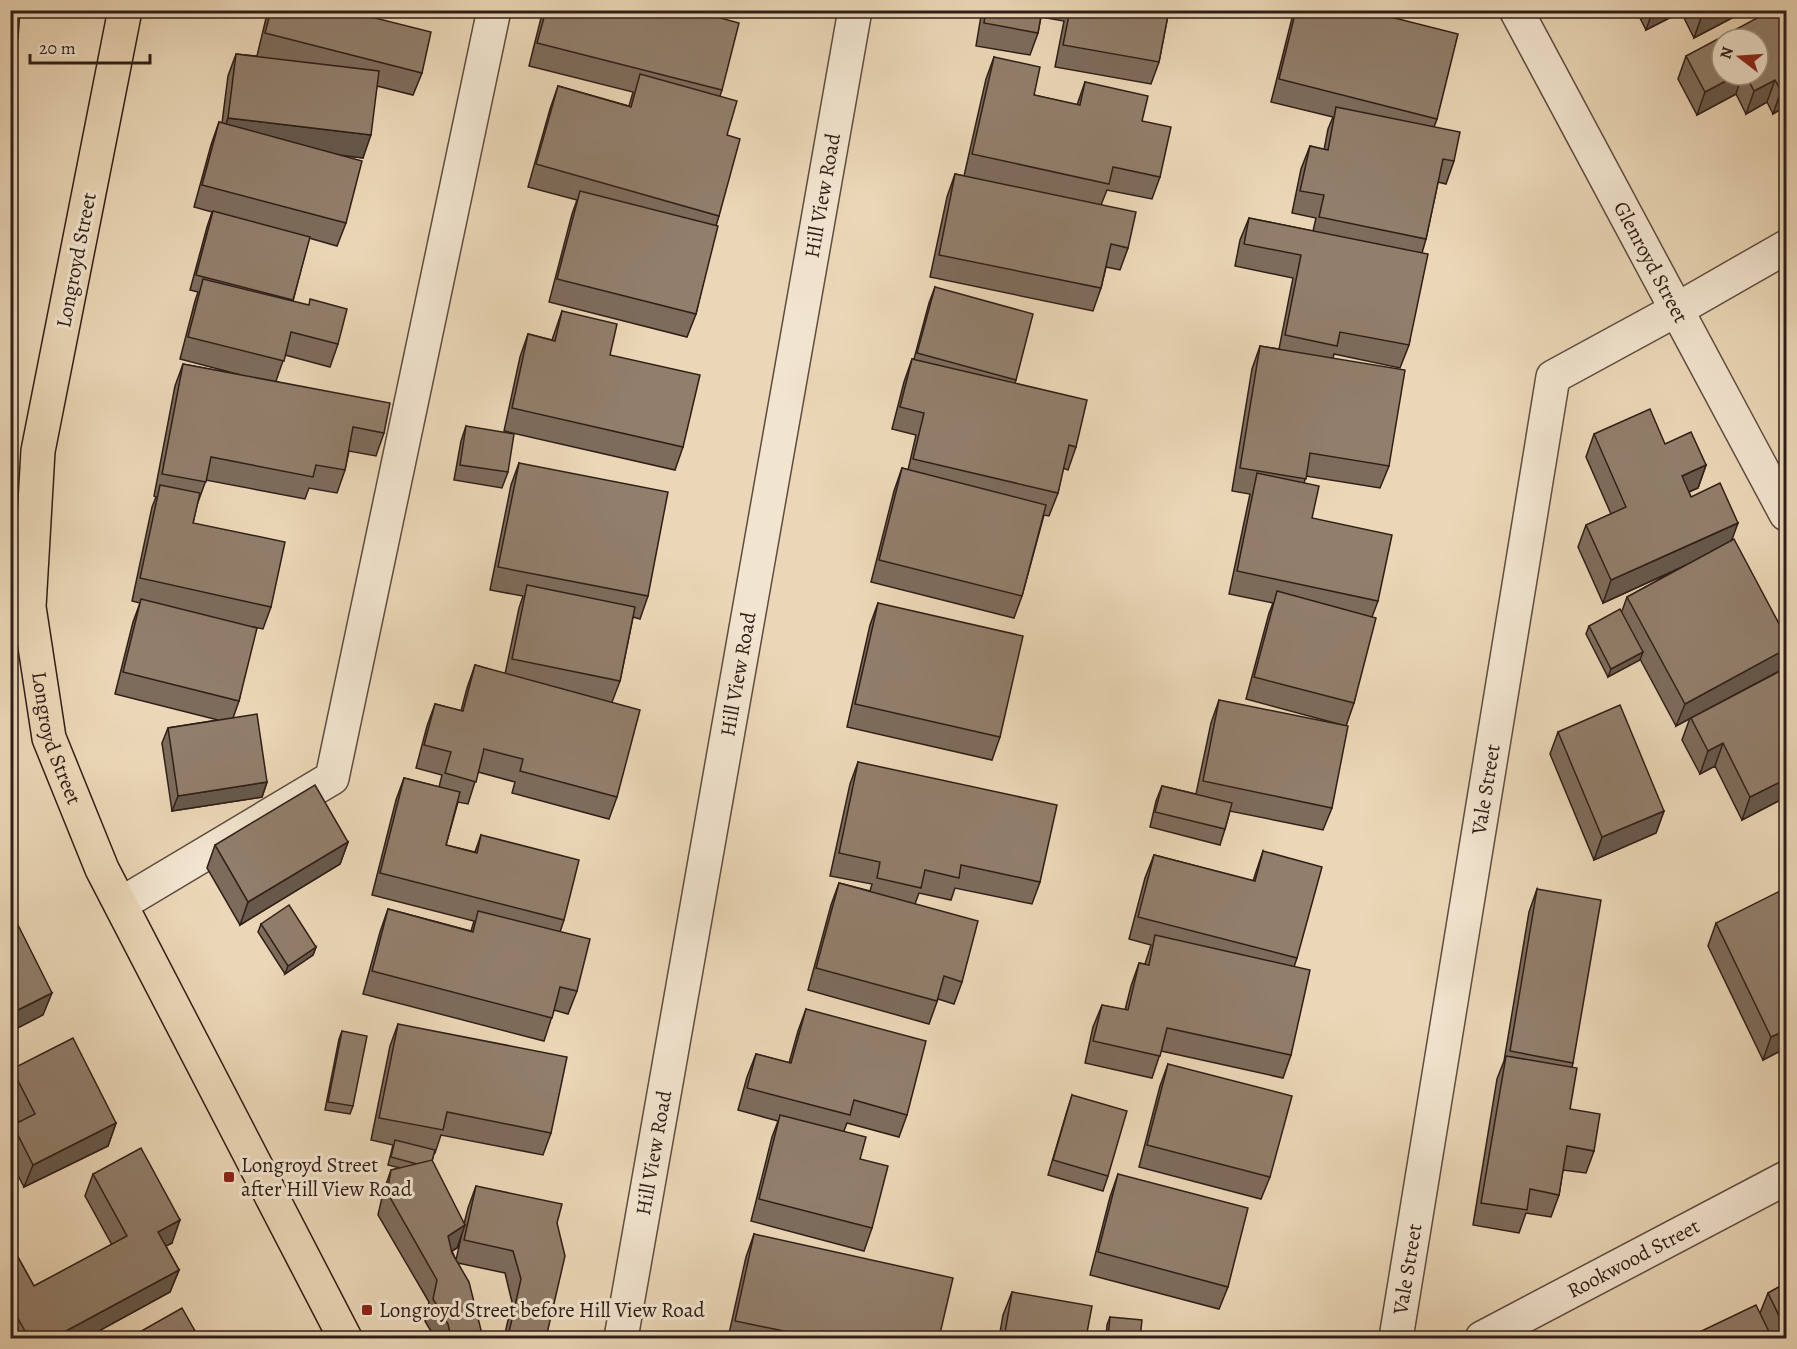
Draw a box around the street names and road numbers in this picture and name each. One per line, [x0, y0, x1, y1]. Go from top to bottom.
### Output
street label: Hill View Road [798, 130, 847, 260]
street label: Longroyd Street [49, 190, 103, 330]
street label: Glenroyd Street [1607, 196, 1695, 328]
street label: Hill View Road [713, 609, 763, 739]
street label: Longroyd Street [25, 670, 88, 809]
street label: Vale Street [1464, 742, 1507, 838]
street label: Hill View Road [629, 1088, 678, 1217]
street label: Rookwood Street [1562, 1212, 1705, 1305]
street label: Vale Street [1386, 1222, 1428, 1317]

